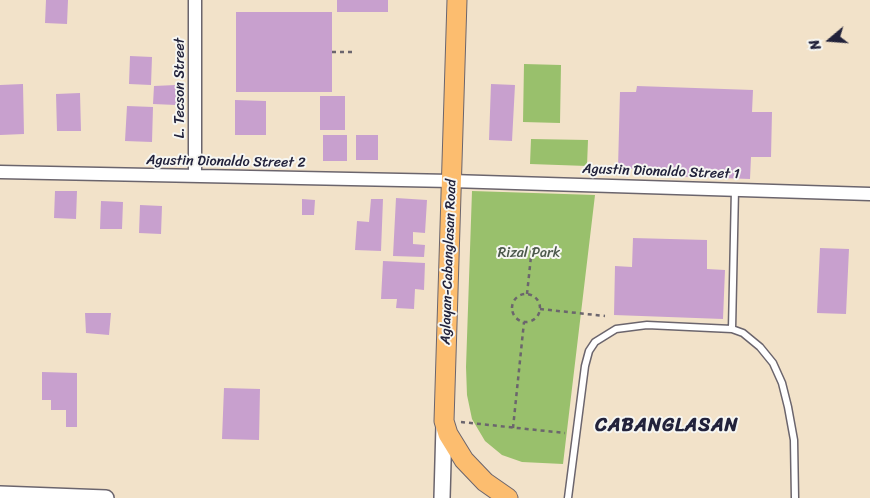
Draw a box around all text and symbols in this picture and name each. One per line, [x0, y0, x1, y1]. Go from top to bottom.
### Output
north arrow [805, 15, 855, 65]
text: N [802, 36, 829, 53]
street label: L. Tecson Street [172, 38, 188, 138]
street label: Agustin Dionaldo Street 2 [146, 152, 306, 172]
street label: Agustin Dionaldo Street 1 [582, 161, 740, 183]
street label: Aglayan-Cabanglasan Road [438, 179, 460, 345]
park label: Rizal Park [498, 245, 560, 261]
district label: CABANGLASAN [595, 415, 739, 437]

